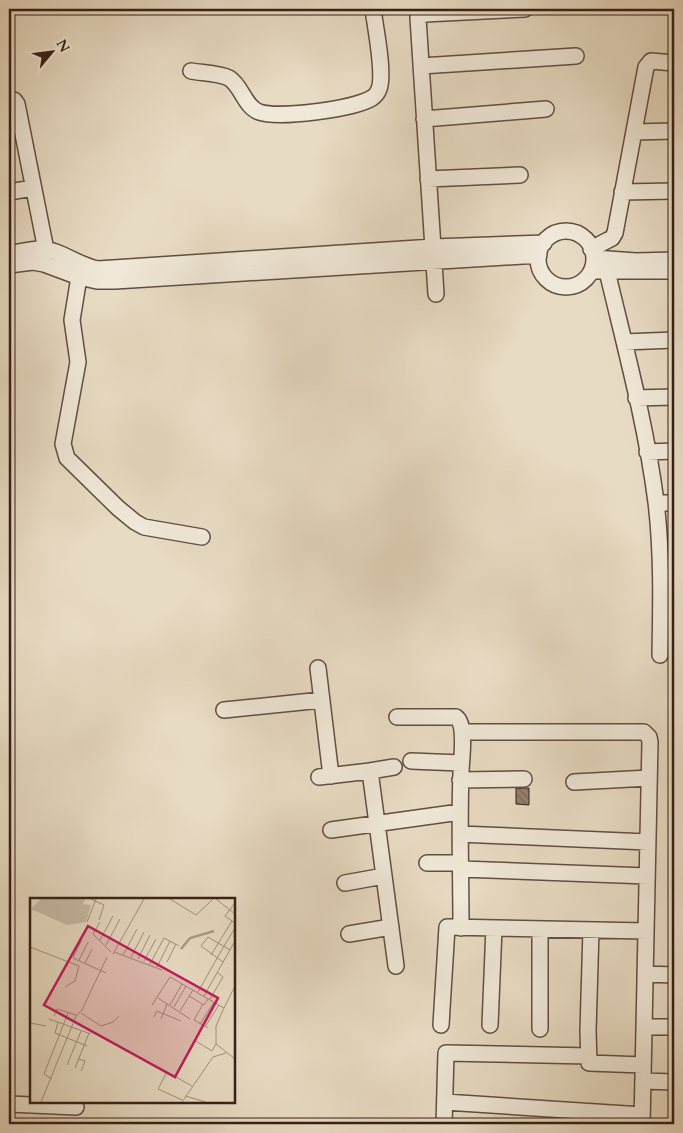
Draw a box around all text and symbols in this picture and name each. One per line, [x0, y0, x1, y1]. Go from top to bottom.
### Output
north arrow [28, 28, 78, 78]
text: N [52, 36, 74, 56]
inset map [30, 898, 235, 1103]

